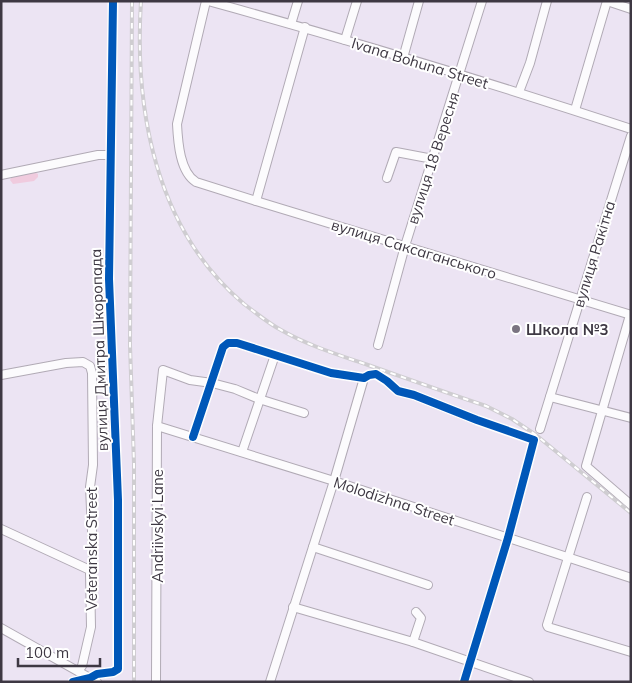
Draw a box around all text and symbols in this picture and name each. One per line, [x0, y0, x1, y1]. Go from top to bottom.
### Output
street label: Ivana Bohuna Street [349, 33, 491, 93]
street label: вулиця 18 Вересня [403, 90, 463, 226]
street label: вулиця Ракітна [569, 198, 619, 310]
street label: вулиця Саксаганського [329, 215, 499, 283]
street label: вулиця Дмитра Шкоропада [86, 249, 112, 451]
place label: Школа №3 [526, 320, 608, 339]
marker: Школа №3 [510, 323, 522, 335]
street label: Andriivskyi Lane [148, 469, 167, 583]
street label: Molodizhna Street [331, 473, 457, 529]
street label: Veteranska Street [82, 487, 101, 611]
scale bar [18, 636, 100, 668]
text: 100 m [25, 643, 69, 662]

